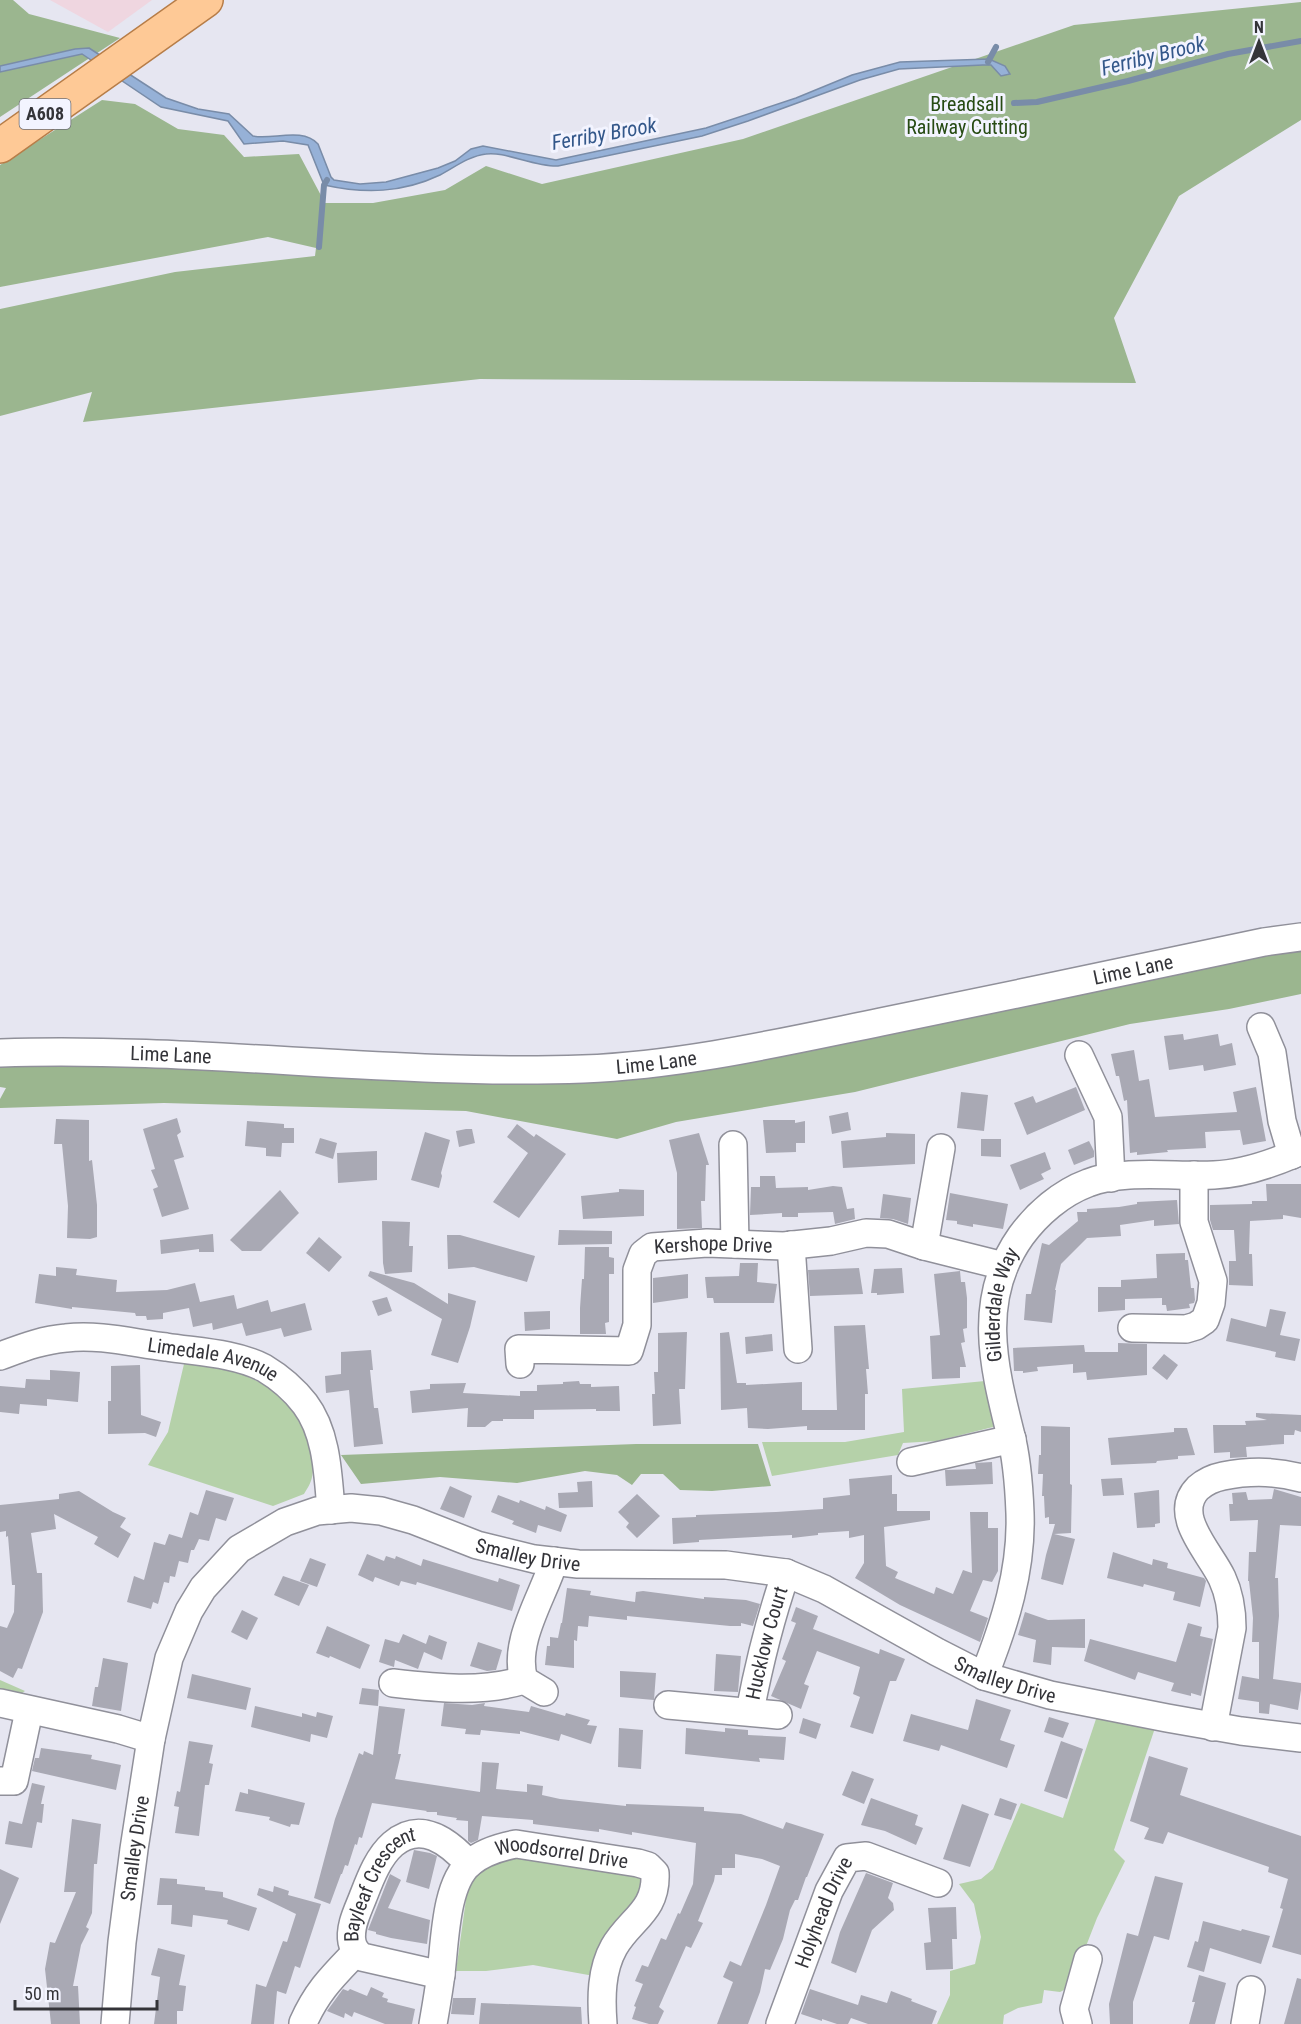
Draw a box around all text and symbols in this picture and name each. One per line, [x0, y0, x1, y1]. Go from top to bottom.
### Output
north arrow [1229, 12, 1289, 72]
text: N [1254, 18, 1264, 37]
water label: Ferriby Brook [1099, 31, 1208, 80]
park label: Breadsall Railway Cutting [906, 92, 1028, 139]
road number: A608 [20, 99, 70, 129]
water label: Ferriby Brook [550, 113, 659, 155]
street label: Lime Lane [1091, 950, 1175, 990]
street label: Lime Lane [130, 1041, 212, 1068]
street label: Lime Lane [615, 1046, 698, 1079]
street label: Kershope Drive [653, 1231, 773, 1259]
street label: Gilderdale Way [981, 1243, 1023, 1363]
street label: Limedale Avenue [146, 1333, 283, 1386]
street label: Smalley Drive [473, 1533, 582, 1576]
street label: Hucklow Court [741, 1583, 793, 1702]
street label: Smalley Drive [950, 1651, 1058, 1708]
street label: Smalley Drive [115, 1794, 154, 1902]
street label: Bayleaf Crescent [339, 1822, 417, 1942]
street label: Woodsorrel Drive [492, 1832, 630, 1873]
street label: Holyhead Drive [790, 1852, 857, 1971]
scale bar [15, 1973, 158, 2011]
text: 50 m [24, 1983, 59, 2004]

